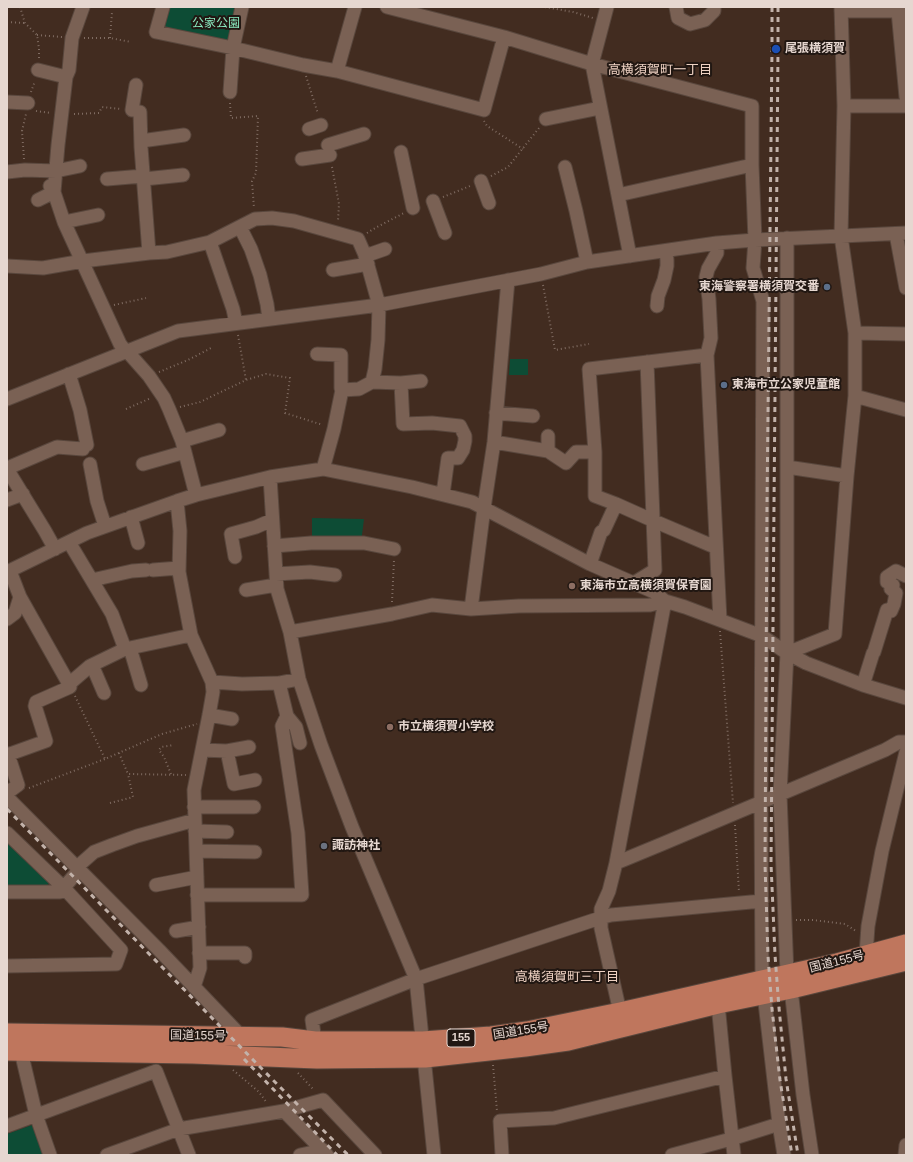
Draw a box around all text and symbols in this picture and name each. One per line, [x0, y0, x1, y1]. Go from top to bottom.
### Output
park label: 公家公園 [192, 17, 240, 31]
place label: 尾張横須賀 [785, 42, 845, 56]
marker: 尾張横須賀 [770, 43, 782, 55]
district label: 高横須賀町一丁目 [608, 62, 712, 78]
place label: 東海警察署横須賀交番 [699, 280, 819, 294]
marker: 東海警察署横須賀交番 [822, 282, 832, 292]
place label: 東海市立公家児童館 [732, 378, 840, 392]
marker: 東海市立公家児童館 [719, 380, 729, 390]
place label: 東海市立高横須賀保育園 [580, 579, 712, 593]
marker: 東海市立高横須賀保育園 [567, 581, 577, 591]
place label: 市立横須賀小学校 [398, 720, 494, 734]
marker: 市立横須賀小学校 [385, 722, 395, 732]
place label: 諏訪神社 [332, 839, 380, 853]
marker: 諏訪神社 [319, 841, 329, 851]
street label: 国道155号 [808, 948, 866, 976]
district label: 高横須賀町三丁目 [515, 969, 619, 985]
street label: 国道155号 [492, 1020, 550, 1042]
street label: 国道155号 [170, 1028, 226, 1044]
road number: 155 [447, 1029, 475, 1047]

